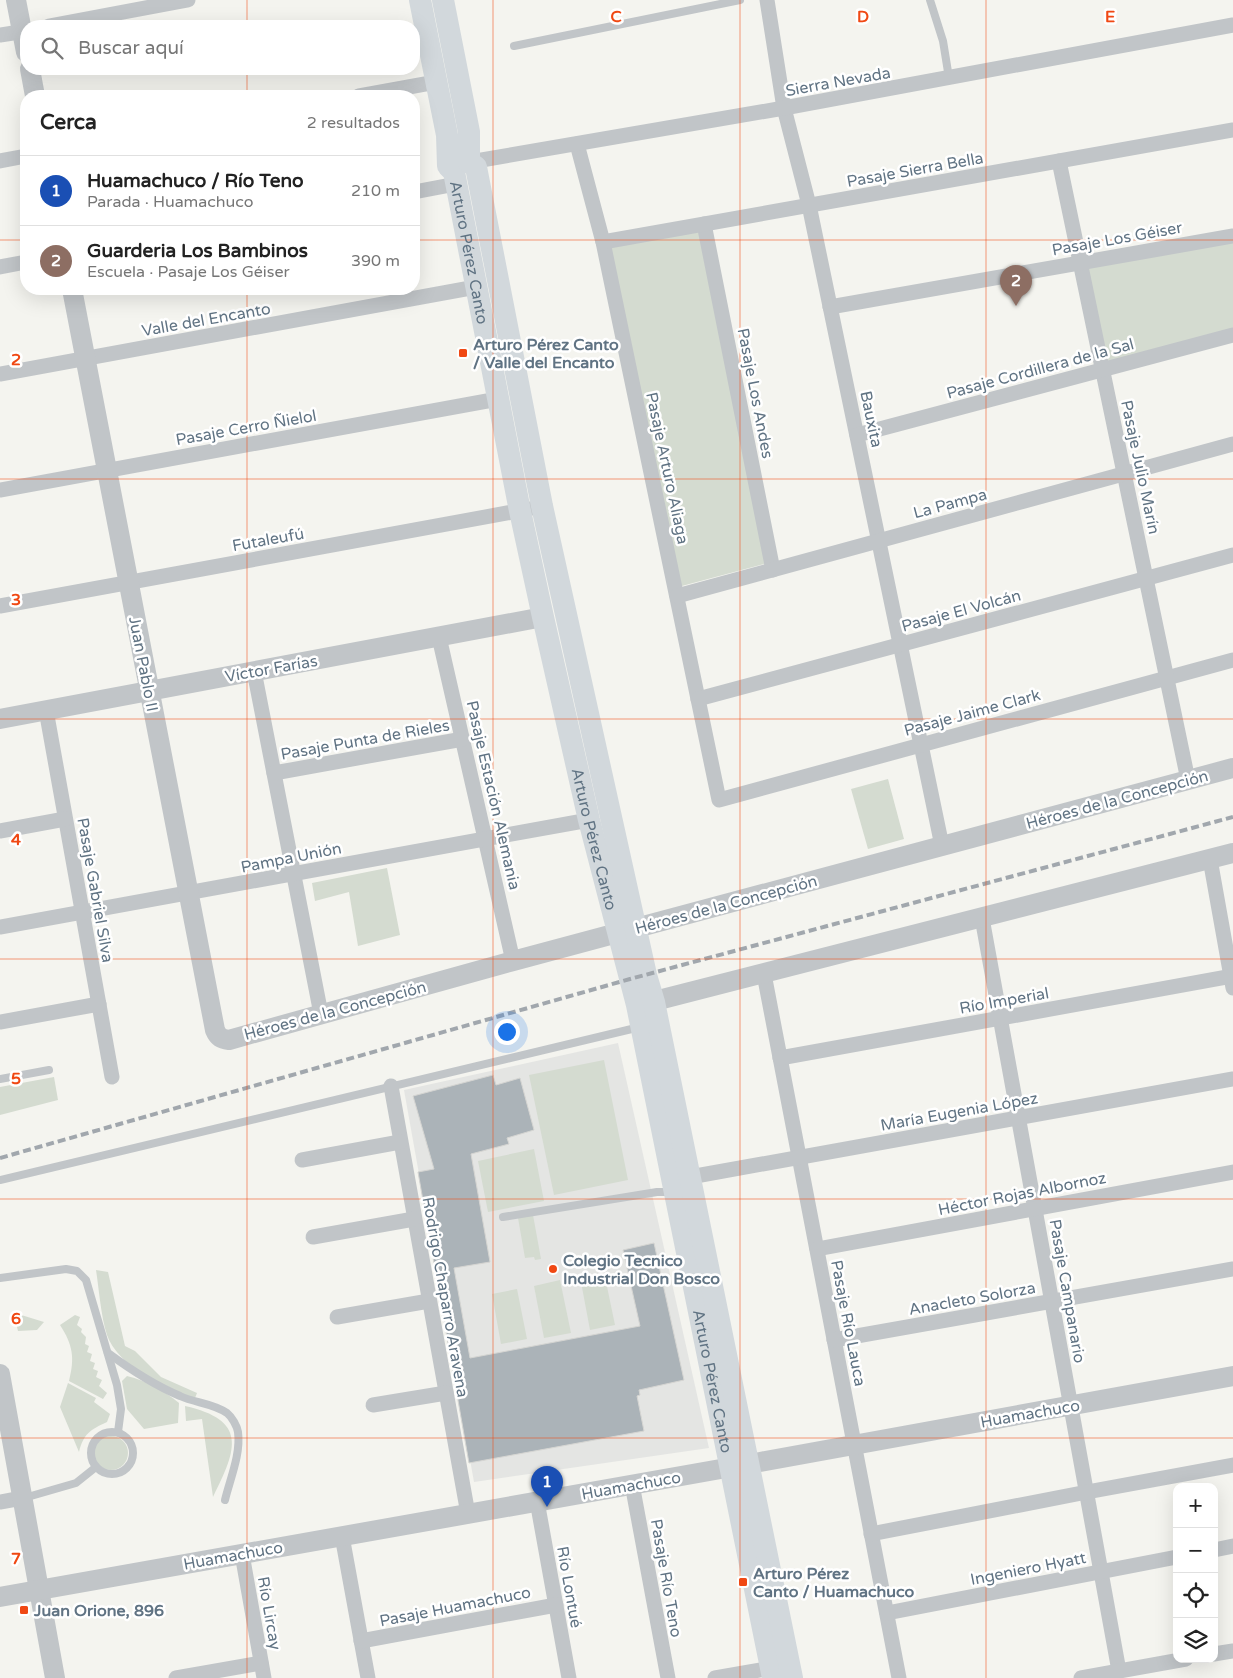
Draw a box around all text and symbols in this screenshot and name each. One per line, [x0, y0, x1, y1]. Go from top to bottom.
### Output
text: C [610, 7, 622, 27]
text: D [857, 7, 869, 27]
text: E [1105, 7, 1115, 27]
search box [20, 20, 420, 75]
icon: search [38, 34, 66, 62]
text: Buscar aquí [78, 37, 184, 59]
street label: Sierra Nevada [784, 63, 892, 101]
text: Cerca [40, 110, 97, 135]
text: 2 resultados [307, 113, 400, 133]
street label: Pasaje Sierra Bella [845, 148, 985, 192]
text: Huamachuco / Río Teno [87, 170, 304, 192]
street label: Arturo Pérez Canto [445, 179, 492, 326]
text: 1 [51, 181, 61, 201]
text: 210 m [351, 181, 400, 201]
text: Parada · Huamachuco [87, 192, 253, 212]
street label: Pasaje Los Géiser [1050, 218, 1185, 260]
text: Guarderia Los Bambinos [87, 240, 308, 262]
text: 2 [51, 251, 61, 271]
text: 390 m [351, 251, 400, 271]
text: Escuela · Pasaje Los Géiser [87, 262, 290, 282]
pin: 2 [1000, 265, 1032, 306]
street label: Valle del Encanto [140, 299, 272, 341]
street label: Pasaje Los Andes [733, 326, 777, 460]
street label: Pasaje Cordillera de la Sal [944, 334, 1136, 404]
place label: Arturo Pérez Canto / Valle del Encanto [473, 335, 619, 373]
marker: Arturo Pérez Canto / Valle del Encanto [457, 347, 469, 359]
text: 2 [11, 350, 21, 370]
street label: Bauxita [855, 389, 887, 449]
street label: Pasaje Arturo Aliaga [641, 390, 693, 546]
street label: Pasaje Julio Marín [1116, 398, 1164, 536]
street label: Pasaje Cerro Ñielol [174, 406, 318, 450]
street label: La Pampa [911, 485, 989, 523]
street label: Futaleufú [231, 524, 306, 556]
street label: Pasaje El Volcán [899, 585, 1023, 637]
text: 3 [11, 590, 21, 610]
street label: Juan Pablo II [124, 615, 162, 713]
street label: Víctor Farías [223, 651, 319, 687]
street label: Pasaje Jaime Clark [902, 685, 1043, 741]
street label: Pasaje Estación Alemania [462, 699, 525, 892]
street label: Pasaje Punta de Rieles [279, 715, 451, 765]
street label: Arturo Pérez Canto [567, 766, 621, 913]
street label: Héroes de la Concepción [1024, 766, 1211, 834]
street label: Pasaje Gabriel Silva [72, 816, 118, 964]
text: 4 [11, 830, 21, 850]
street label: Pampa Unión [239, 838, 343, 878]
street label: Héroes de la Concepción [633, 871, 820, 939]
street label: Héroes de la Concepción [242, 977, 429, 1045]
street label: Río Imperial [958, 983, 1051, 1019]
your location [494, 1019, 520, 1045]
text: 5 [11, 1069, 21, 1089]
street label: María Eugenia López [879, 1088, 1040, 1136]
street label: Héctor Rojas Albornoz [936, 1168, 1108, 1220]
street label: Rodrigo Chaparro Aravena [418, 1195, 473, 1399]
street label: Pasaje Campanario [1045, 1218, 1090, 1365]
place label: Colegio Tecnico Industrial Don Bosco [563, 1251, 720, 1289]
street label: Pasaje Río Lauca [826, 1258, 870, 1388]
marker: Colegio Tecnico Industrial Don Bosco [547, 1263, 559, 1275]
street label: Anacleto Solorza [907, 1278, 1037, 1320]
street label: Arturo Pérez Canto [688, 1308, 736, 1455]
text: 6 [11, 1309, 21, 1329]
street label: Huamachuco [979, 1395, 1081, 1433]
pin: 1 [531, 1466, 563, 1507]
street label: Huamachuco [580, 1467, 682, 1505]
map controls [1173, 1483, 1218, 1663]
button: + [1173, 1483, 1218, 1528]
street label: Pasaje Río Teno [646, 1517, 686, 1639]
button: − [1173, 1528, 1218, 1573]
street label: Huamachuco [182, 1537, 284, 1575]
street label: Río Lontué [552, 1545, 586, 1630]
street label: Ingeniero Hyatt [969, 1548, 1088, 1590]
text: 7 [11, 1549, 21, 1569]
place label: Arturo Pérez Canto / Huamachuco [753, 1564, 915, 1602]
button: locate [1173, 1573, 1218, 1618]
street label: Río Lircay [253, 1575, 285, 1652]
marker: Arturo Pérez Canto / Huamachuco [737, 1576, 749, 1588]
street label: Pasaje Huamachuco [378, 1582, 533, 1631]
place label: Juan Orione, 896 [33, 1601, 164, 1621]
marker: Juan Orione, 896 [18, 1604, 30, 1616]
button: layers [1173, 1618, 1218, 1663]

